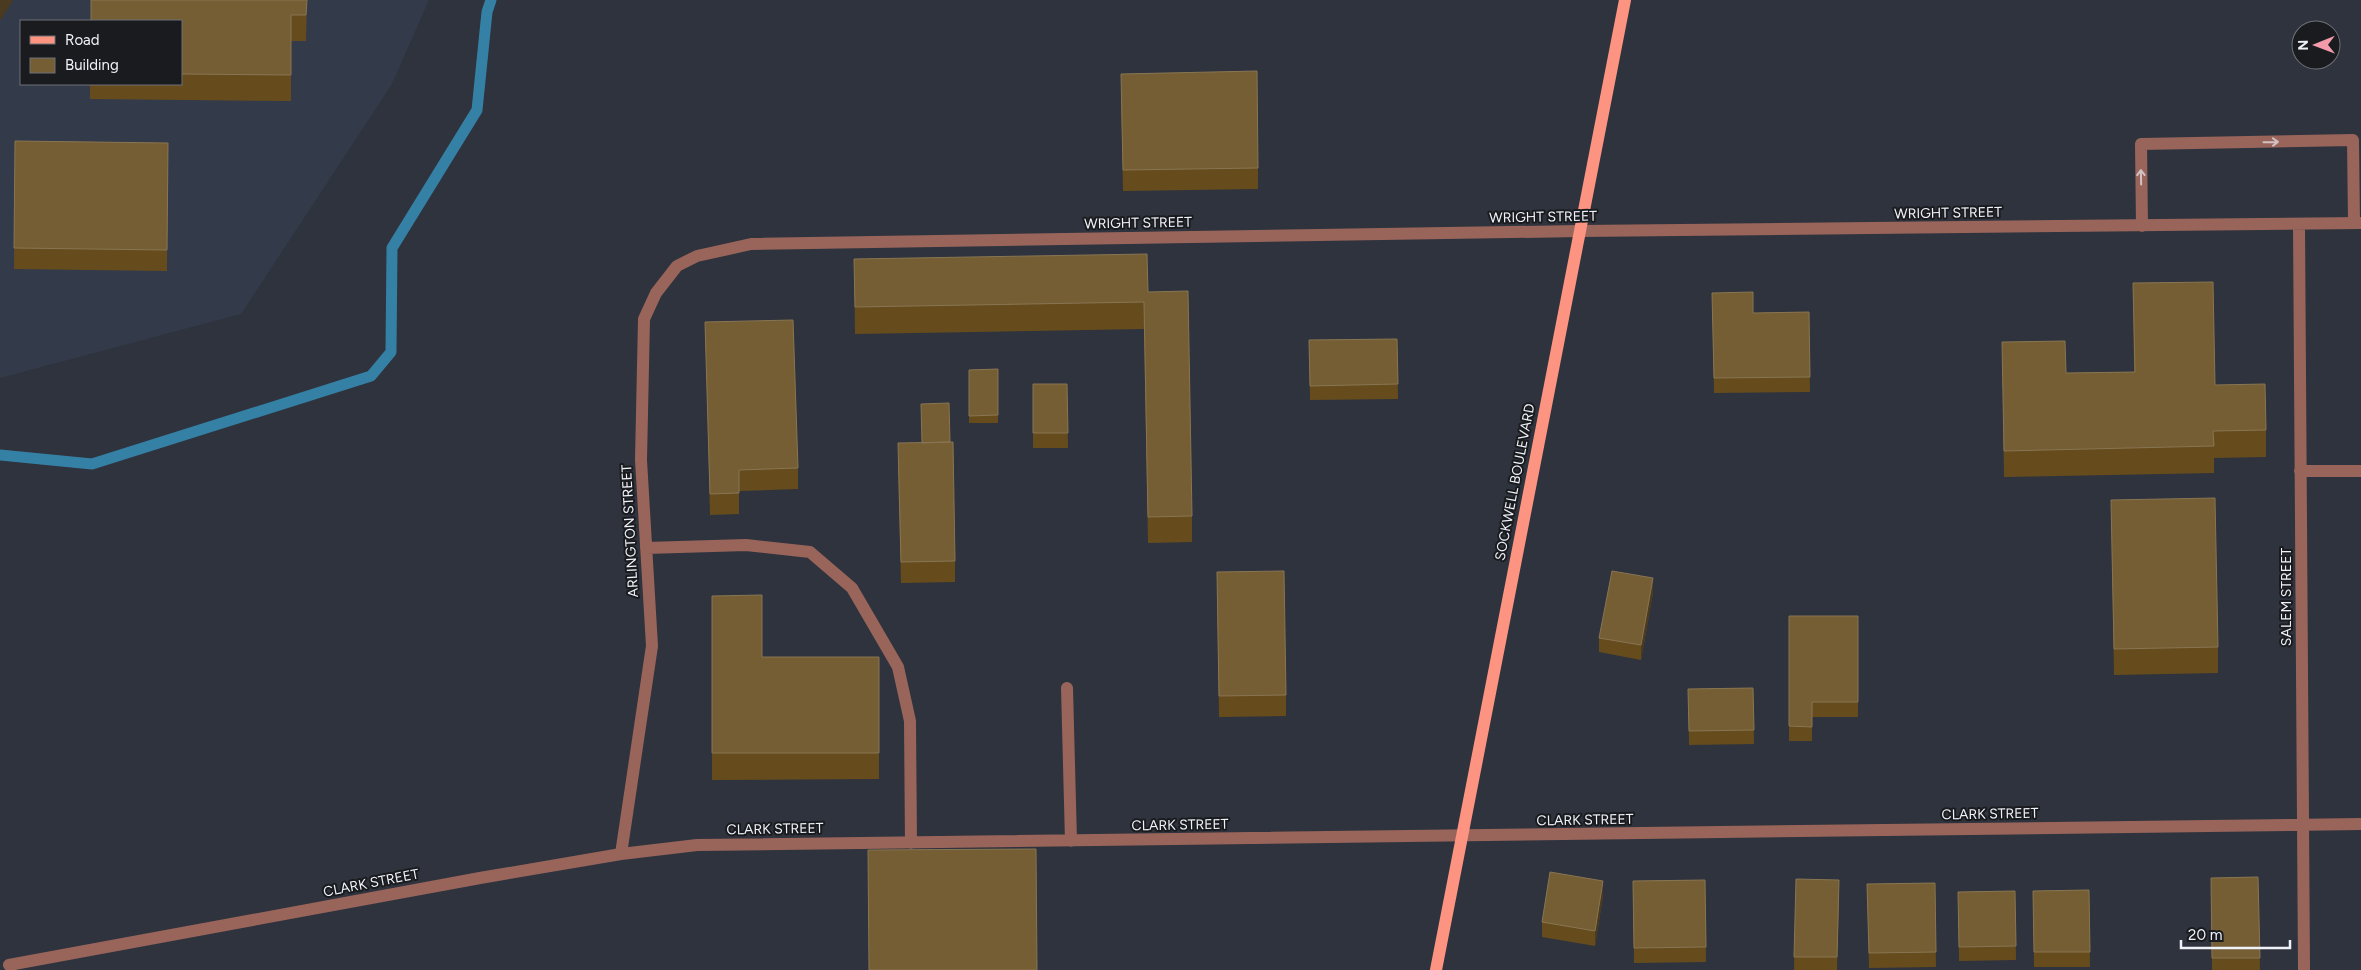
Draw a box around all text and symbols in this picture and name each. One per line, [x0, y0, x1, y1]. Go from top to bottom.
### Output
legend [20, 20, 182, 85]
north arrow [2291, 20, 2341, 70]
text: Road [65, 31, 100, 49]
text: N [2295, 40, 2312, 51]
text: Building [65, 56, 119, 74]
one-way arrow [2262, 137, 2279, 147]
one-way arrow [2136, 169, 2146, 186]
street label: WRIGHT STREET [1894, 204, 2002, 222]
street label: WRIGHT STREET [1489, 208, 1597, 226]
street label: WRIGHT STREET [1084, 214, 1192, 232]
street label: SOCKWELL BOULEVARD [1491, 402, 1539, 562]
street label: ARLINGTON STREET [618, 464, 642, 598]
street label: SALEM STREET [2278, 548, 2295, 646]
street label: CLARK STREET [1941, 805, 2039, 823]
street label: CLARK STREET [1536, 811, 1634, 829]
street label: CLARK STREET [1131, 816, 1229, 834]
street label: CLARK STREET [726, 820, 824, 838]
street label: CLARK STREET [322, 865, 420, 901]
scale bar [2181, 918, 2290, 950]
text: 20 m [2188, 926, 2222, 944]

